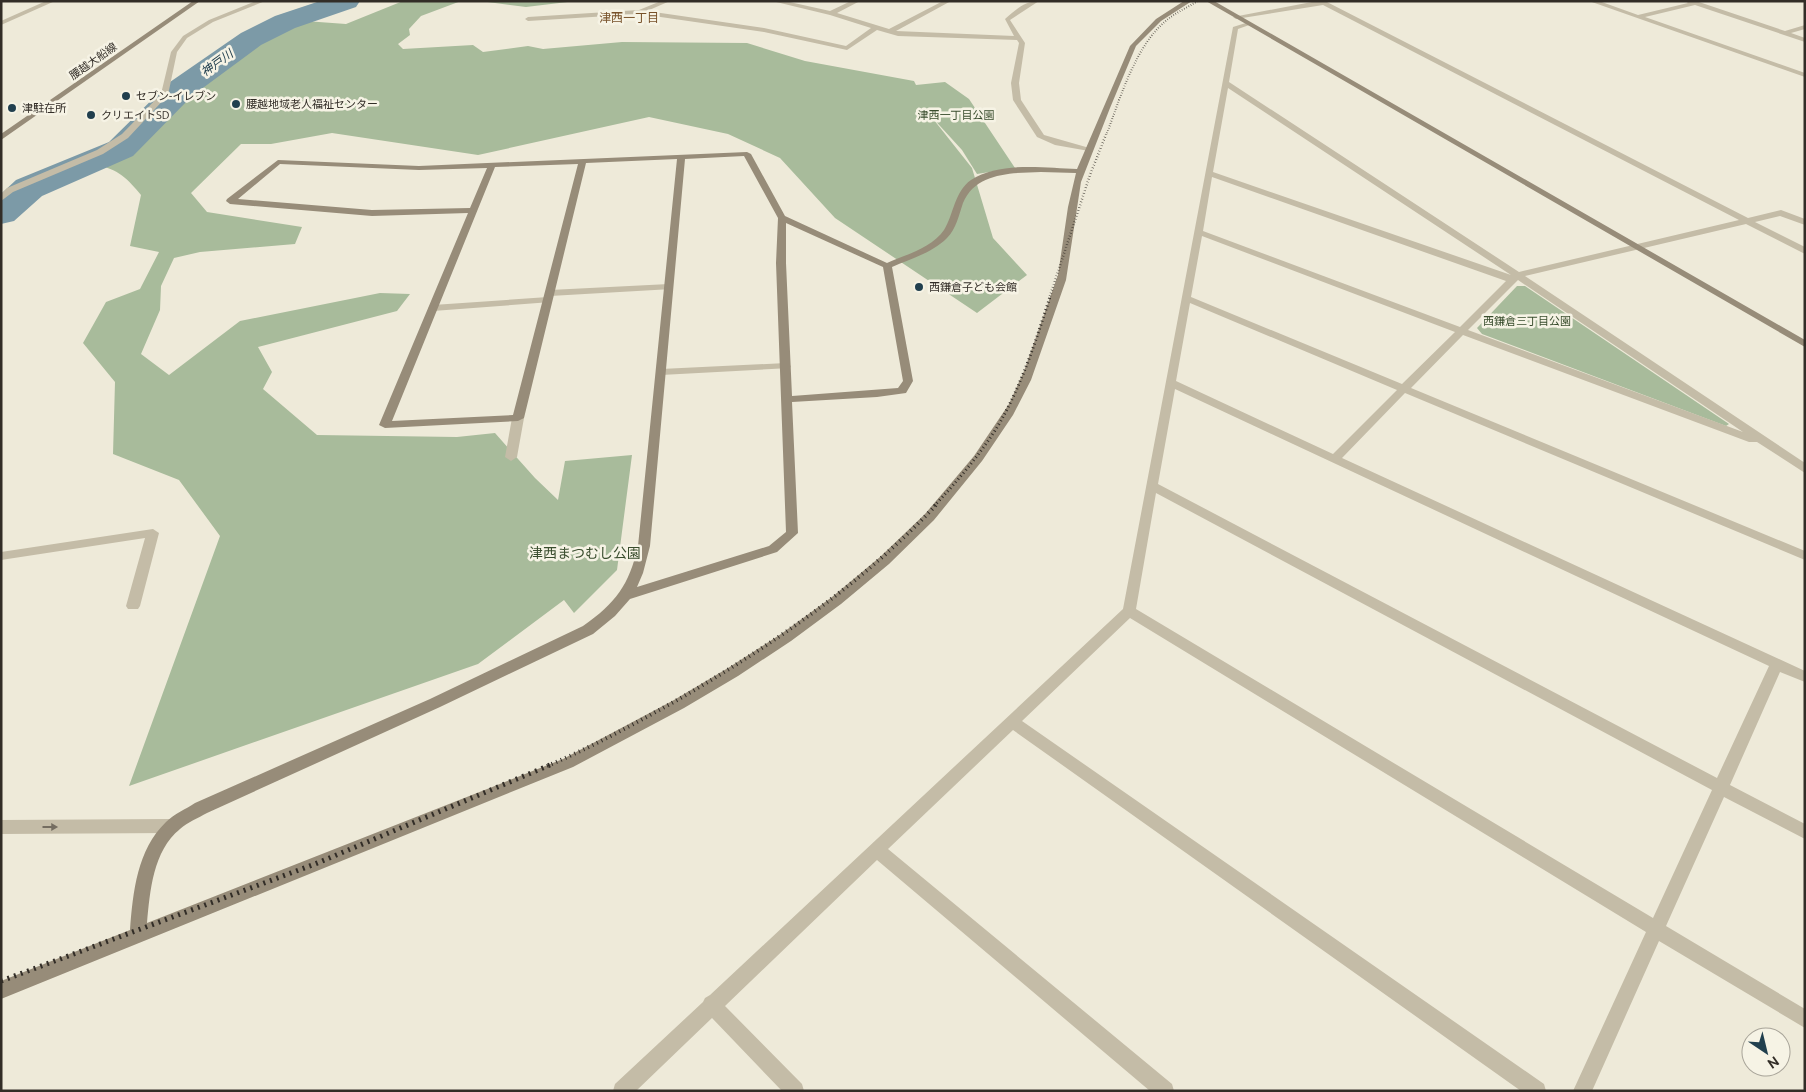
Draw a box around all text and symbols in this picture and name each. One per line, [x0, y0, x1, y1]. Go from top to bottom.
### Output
district label: 津西一丁目 [599, 11, 659, 24]
street label: 腰越大船線 [67, 40, 119, 82]
water label: 神戸川 [198, 46, 237, 78]
marker: セブン-イレブン [120, 90, 132, 102]
place label: セブン-イレブン [136, 90, 216, 102]
marker: 腰越地域老人福祉センター [230, 98, 242, 110]
place label: 腰越地域老人福祉センター [246, 98, 378, 110]
marker: 津駐在所 [6, 102, 18, 114]
place label: 津駐在所 [22, 102, 67, 114]
marker: クリエイトSD [85, 109, 97, 121]
place label: クリエイトSD [101, 109, 170, 121]
park label: 津西一丁目公園 [918, 109, 995, 121]
marker: 西鎌倉子ども会館 [913, 281, 925, 293]
place label: 西鎌倉子ども会館 [929, 281, 1017, 293]
park label: 西鎌倉三丁目公園 [1483, 315, 1571, 327]
park label: 津西まつむし公園 [529, 545, 641, 561]
one-way arrow [42, 822, 58, 830]
north arrow [1741, 1027, 1791, 1077]
text: N [1765, 1053, 1782, 1072]

